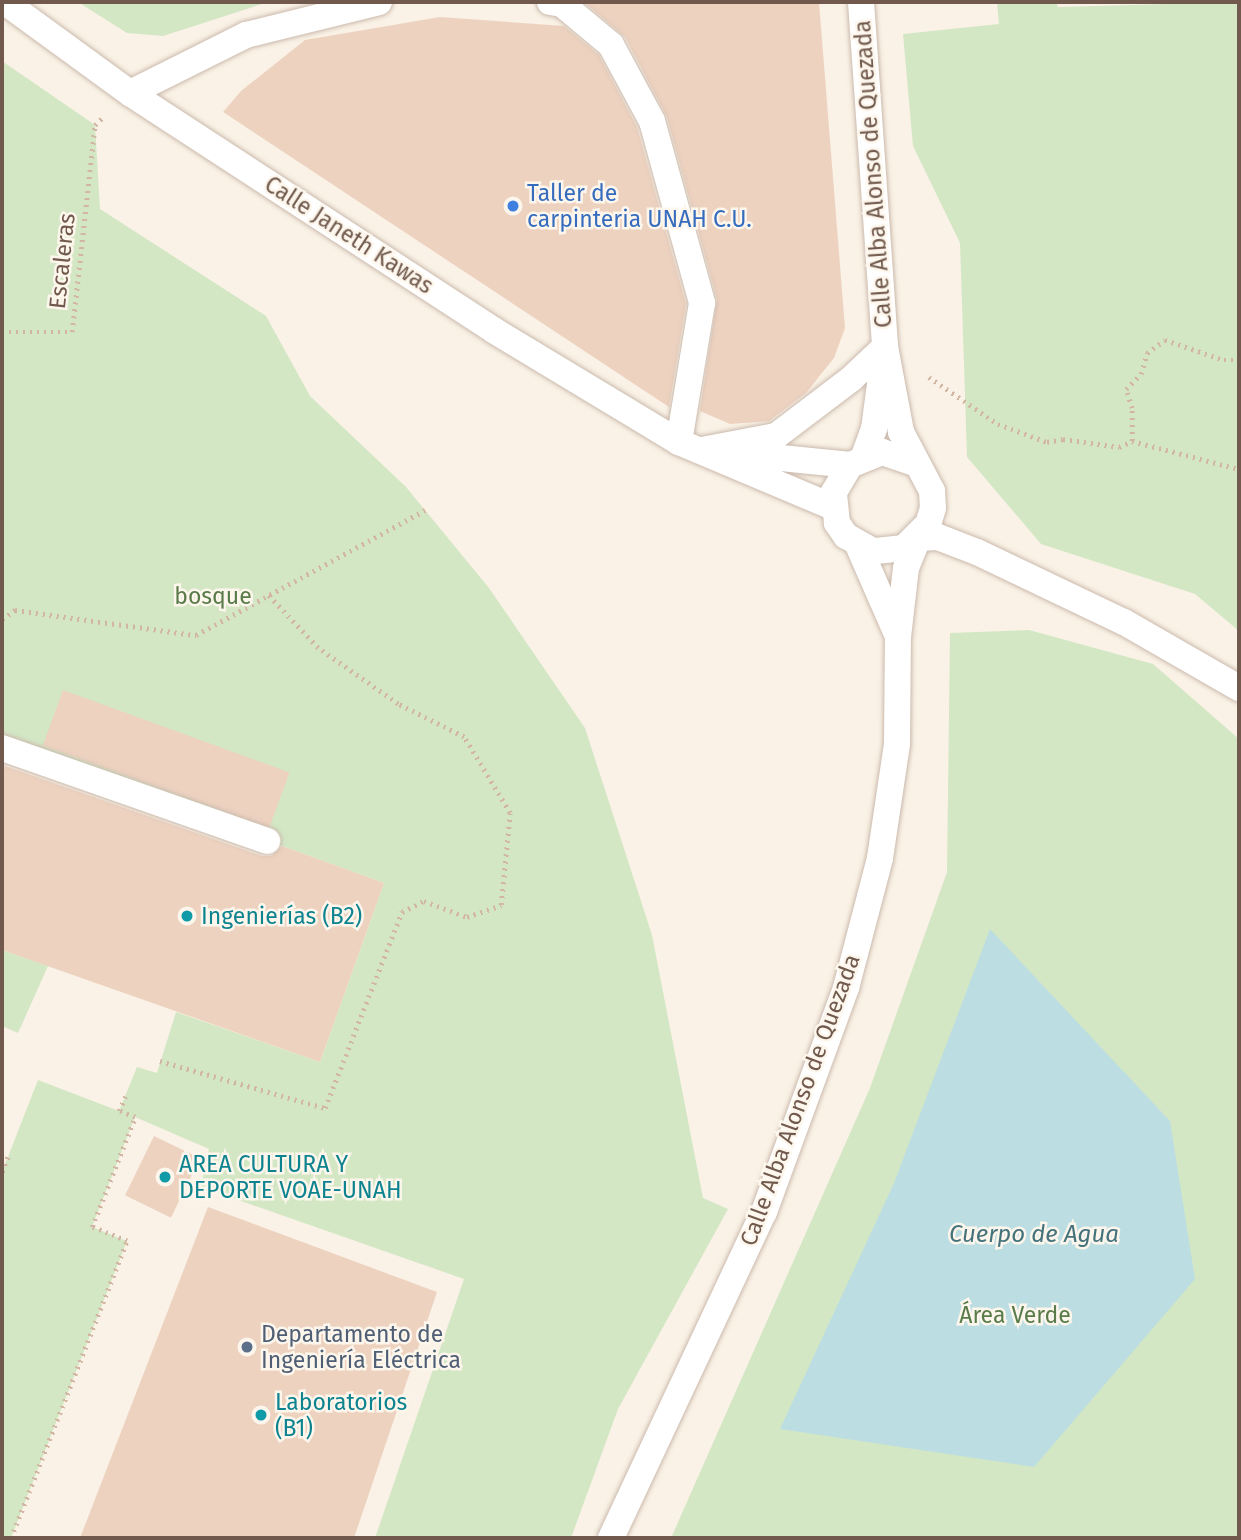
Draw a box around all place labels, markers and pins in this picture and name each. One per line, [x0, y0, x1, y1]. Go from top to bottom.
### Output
place label: Taller de carpinteria UNAH C.U. [527, 179, 752, 233]
marker: Taller de carpinteria UNAH C.U. [505, 198, 521, 214]
place label: Ingenierías (B2) [201, 902, 362, 930]
marker: Ingenierías (B2) [179, 908, 195, 924]
place label: AREA CULTURA Y DEPORTE VOAE-UNAH [179, 1150, 402, 1204]
marker: AREA CULTURA Y DEPORTE VOAE-UNAH [157, 1169, 173, 1185]
place label: Departamento de Ingeniería Eléctrica [261, 1320, 461, 1374]
marker: Departamento de Ingeniería Eléctrica [239, 1339, 255, 1355]
place label: Laboratorios (B1) [275, 1388, 407, 1442]
marker: Laboratorios (B1) [253, 1407, 269, 1423]

